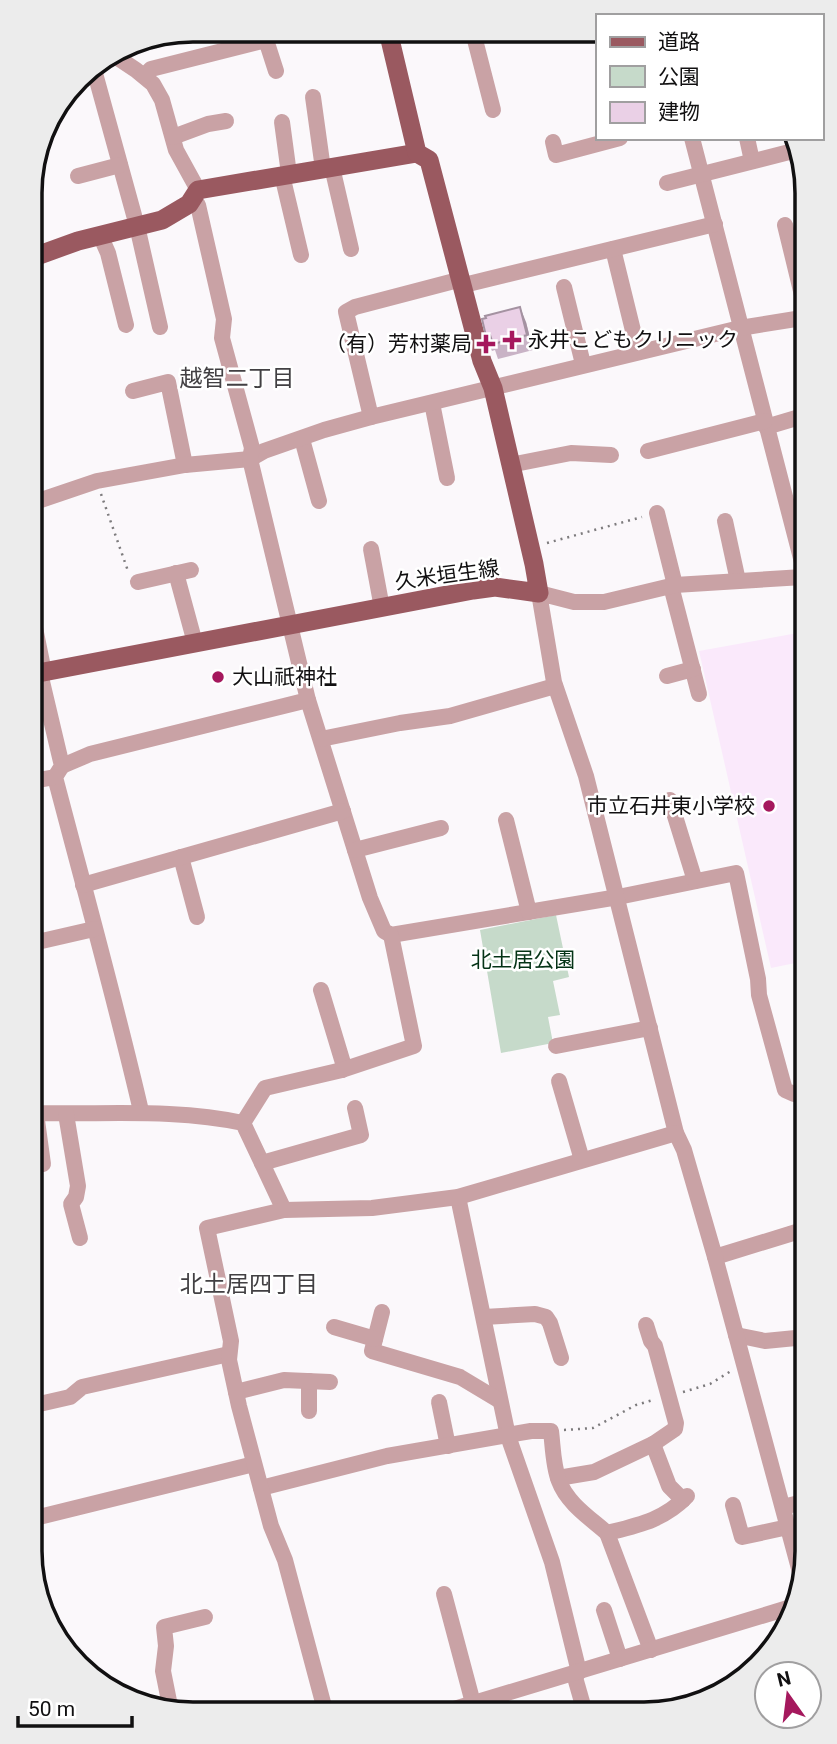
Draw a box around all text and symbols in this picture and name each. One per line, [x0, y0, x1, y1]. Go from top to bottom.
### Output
legend [596, 14, 823, 140]
text: 道路 [658, 30, 700, 54]
text: 公園 [658, 65, 700, 89]
text: 建物 [658, 100, 700, 124]
place label: 永井こどもクリニック [528, 328, 738, 352]
marker: 永井こどもクリニック [502, 330, 522, 350]
place label: （有）芳村薬局 [325, 332, 472, 356]
marker: （有）芳村薬局 [478, 336, 494, 352]
district label: 越智二丁目 [180, 365, 295, 392]
street label: 久米垣生線 [393, 556, 501, 594]
place label: 大山祇神社 [232, 665, 337, 689]
marker: 大山祇神社 [210, 669, 226, 685]
place label: 市立石井東小学校 [587, 794, 755, 818]
marker: 市立石井東小学校 [761, 798, 777, 814]
park label: 北土居公園 [471, 948, 576, 972]
district label: 北土居四丁目 [180, 1271, 318, 1298]
north arrow [753, 1660, 823, 1730]
text: N [775, 1666, 793, 1692]
scale bar [18, 1684, 131, 1728]
text: 50 m [28, 1697, 75, 1721]

